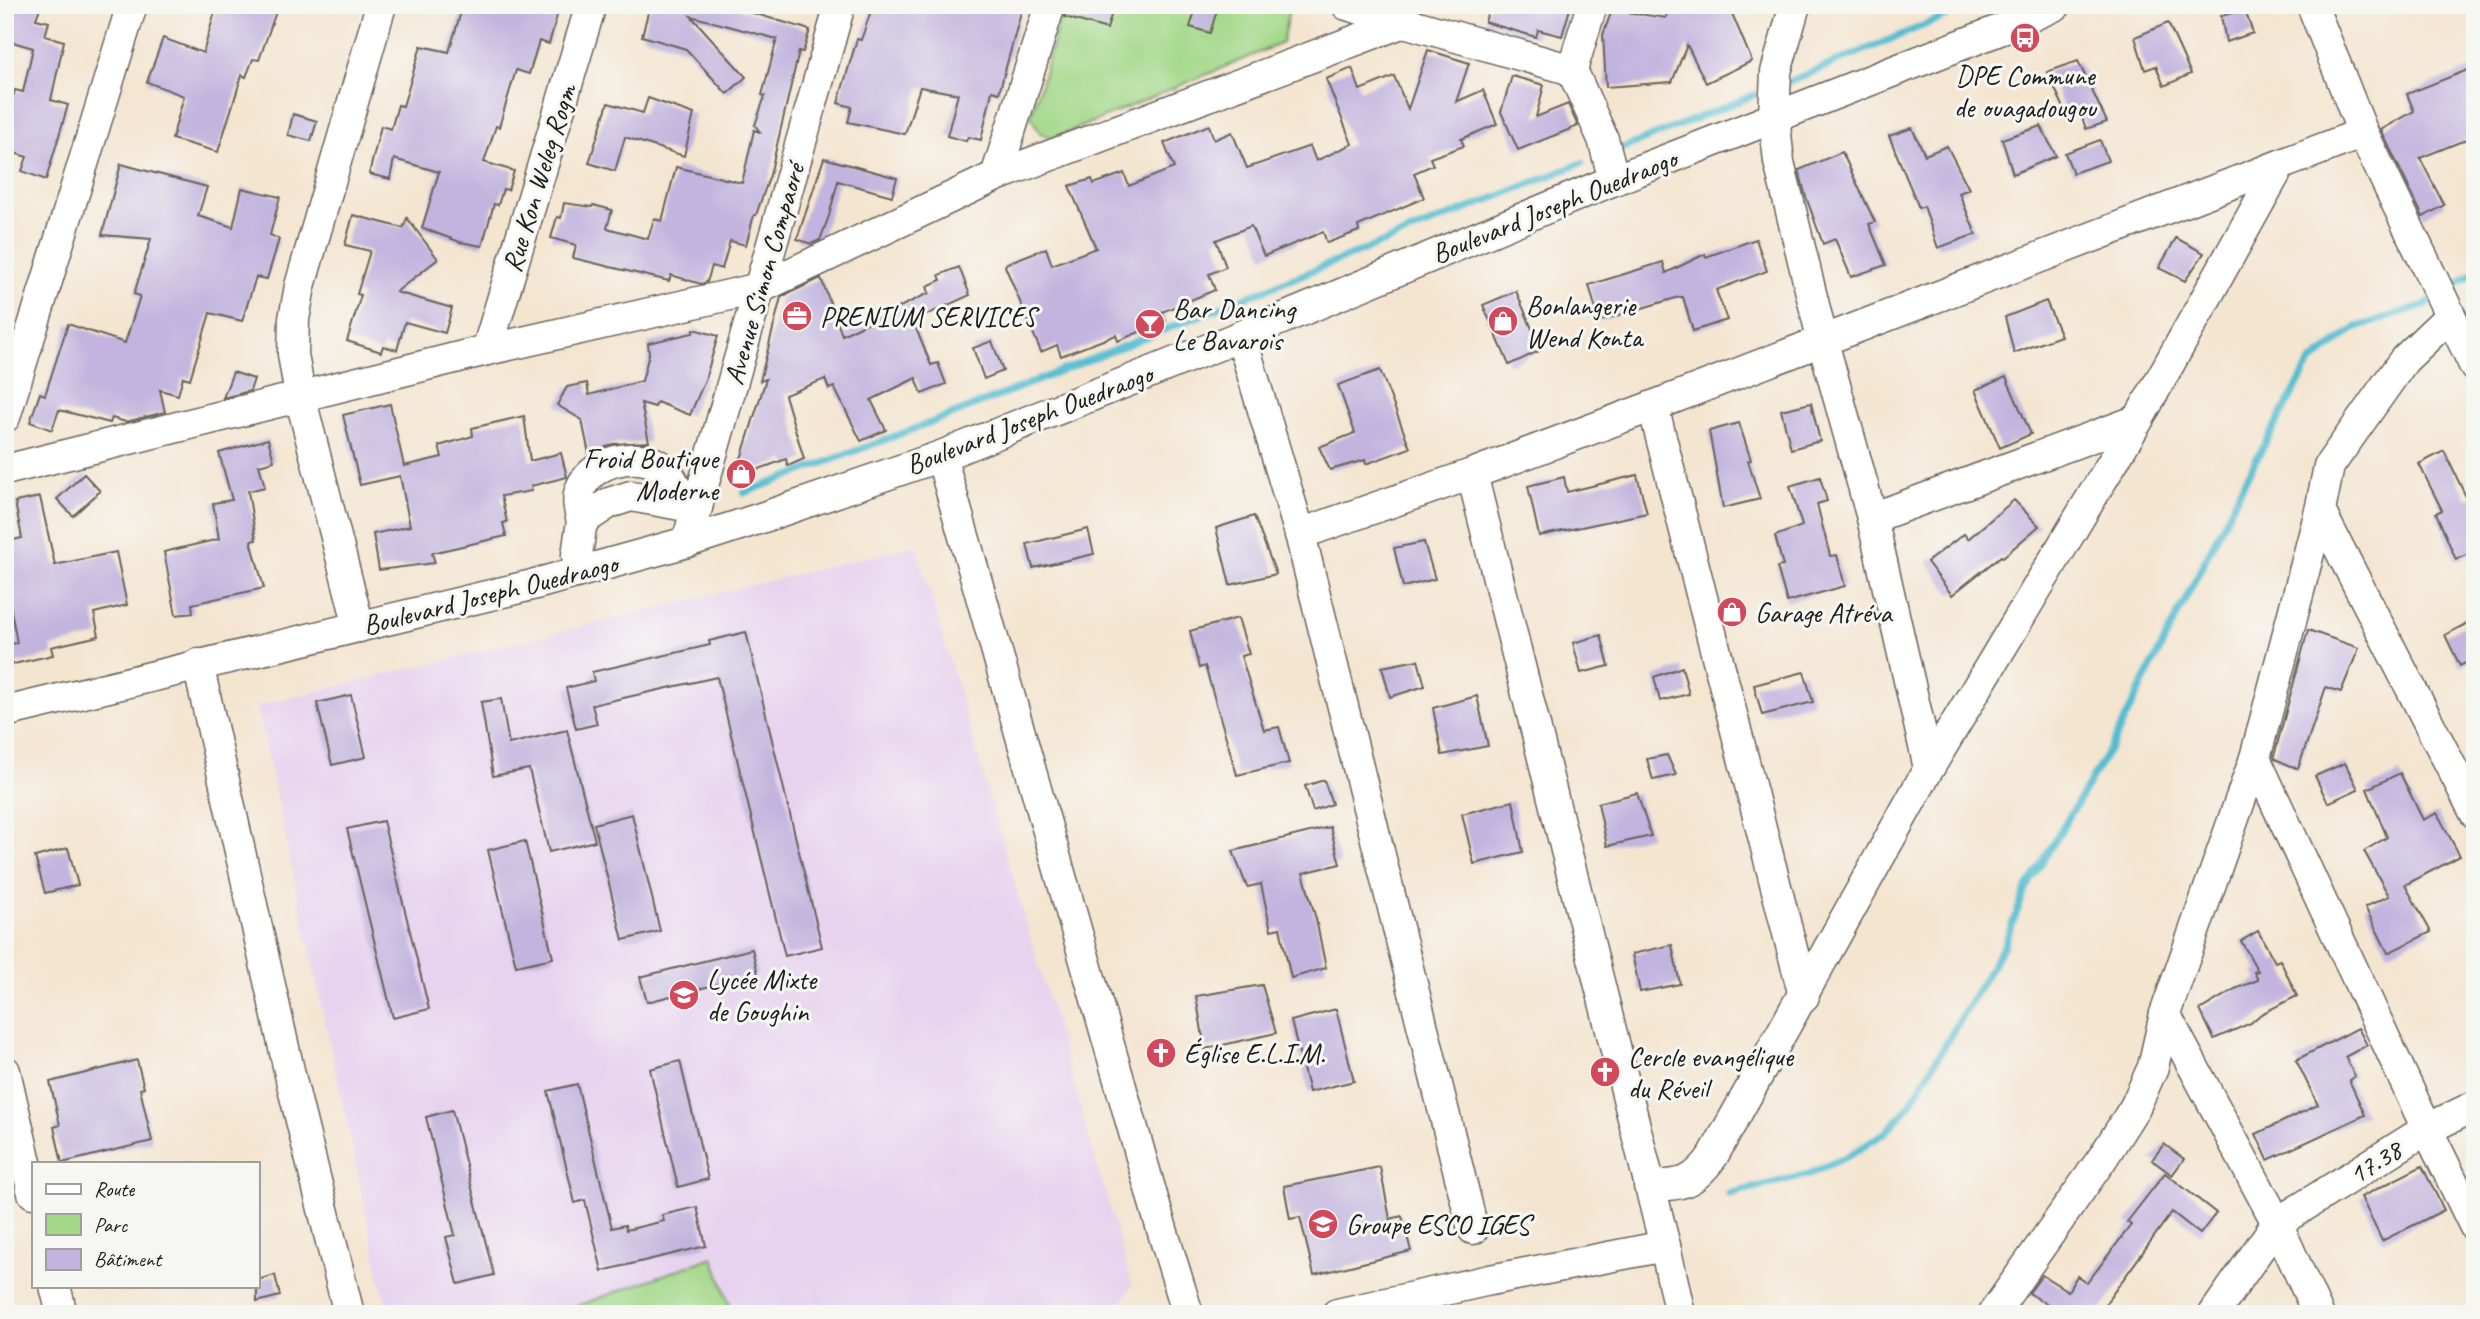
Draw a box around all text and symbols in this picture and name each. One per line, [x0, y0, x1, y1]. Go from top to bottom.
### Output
bus stop icon: DPE Commune de ouagadougou [2008, 21, 2042, 55]
place label: DPE Commune de ouagadougou [1954, 58, 2098, 125]
street label: Rue Kon Weleg Rogm [494, 78, 585, 276]
street label: Boulevard Joseph Ouedraogo [1426, 140, 1684, 271]
street label: Avenue Simon Compaoré [716, 156, 813, 388]
place label: Bonlangerie Wend Konta [1526, 288, 1644, 355]
place label: Bar Dancing Le Bavarois [1173, 291, 1297, 358]
office icon: PRENIUM SERVICES [780, 299, 814, 333]
place label: PRENIUM SERVICES [820, 299, 1041, 334]
shop icon: Bonlangerie Wend Konta [1486, 304, 1520, 338]
bar icon: Bar Dancing Le Bavarois [1133, 307, 1167, 341]
street label: Boulevard Joseph Ouedraogo [901, 355, 1160, 482]
place label: Froid Boutique Moderne [583, 441, 720, 508]
shop icon: Froid Boutique Moderne [724, 457, 758, 491]
street label: Boulevard Joseph Ouedraogo [359, 545, 624, 643]
shop icon: Garage Atréva [1715, 595, 1749, 629]
place label: Garage Atréva [1755, 595, 1893, 630]
place label: Lycée Mixte de Goughin [707, 962, 818, 1029]
school or university icon: Lycée Mixte de Goughin [667, 978, 701, 1012]
church icon: Église E.L.I.M. [1144, 1036, 1178, 1070]
place label: Église E.L.I.M. [1184, 1036, 1325, 1071]
place label: Cercle evangélique du Réveil [1628, 1039, 1795, 1106]
church icon: Cercle evangélique du Réveil [1588, 1055, 1622, 1089]
street label: 17.38 [2342, 1131, 2410, 1192]
legend [32, 1162, 259, 1288]
text: Route [94, 1176, 135, 1202]
school or university icon: Groupe ESCO IGES [1306, 1207, 1340, 1241]
place label: Groupe ESCO IGES [1346, 1207, 1535, 1242]
text: Parc [94, 1212, 129, 1238]
text: Bâtiment [94, 1246, 163, 1272]

